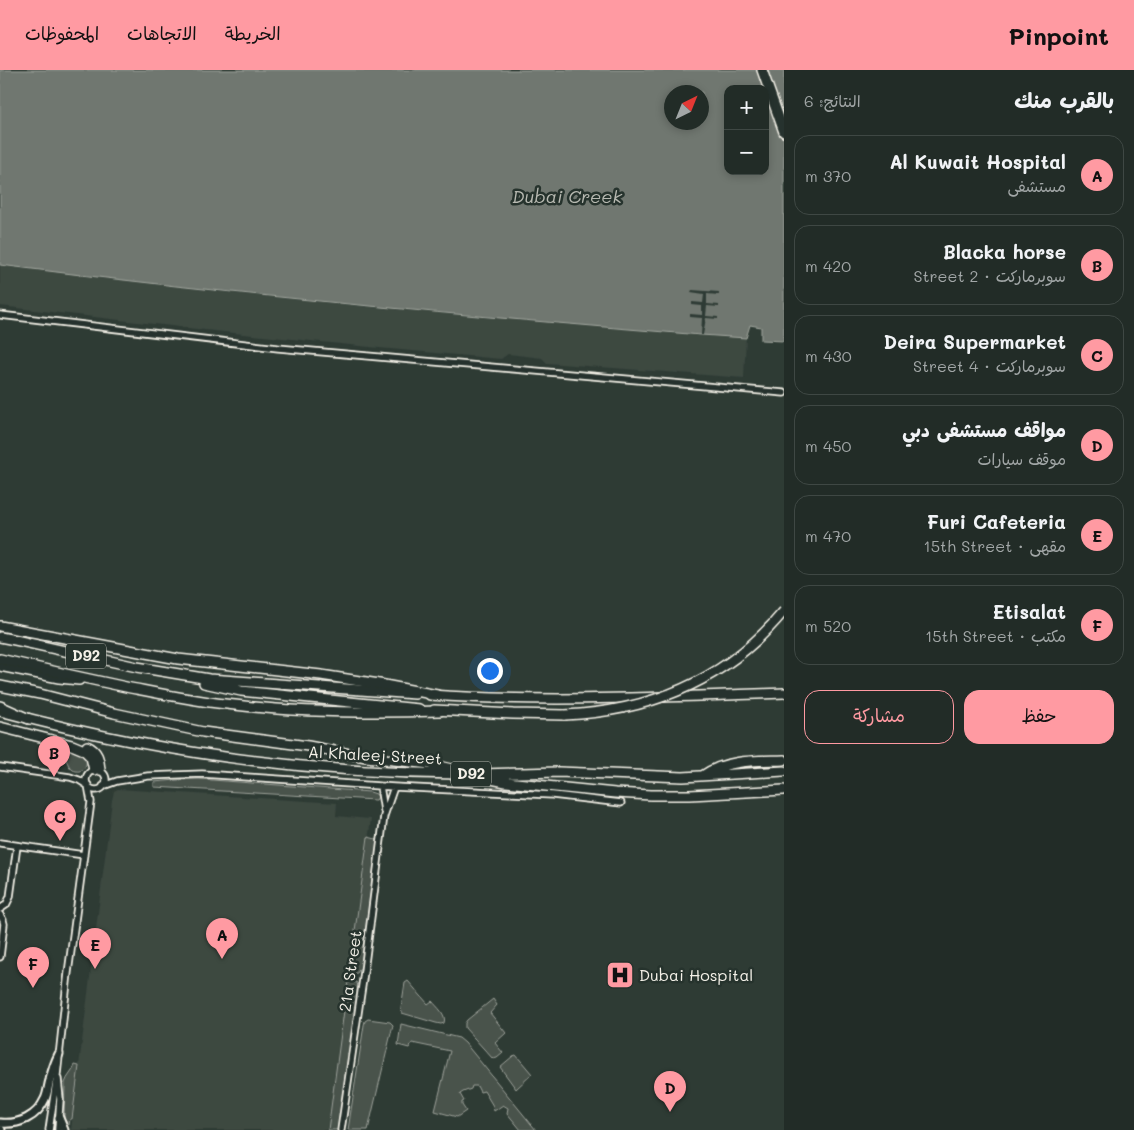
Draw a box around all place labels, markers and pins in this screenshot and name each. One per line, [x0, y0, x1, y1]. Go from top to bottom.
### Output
pin: B [38, 736, 70, 777]
pin: C [44, 800, 76, 841]
pin: A [206, 918, 238, 959]
pin: E [79, 928, 111, 969]
pin: F [17, 947, 49, 988]
hospital icon: Dubai Hospital [605, 960, 635, 990]
place label: Dubai Hospital [639, 964, 753, 985]
pin: D [654, 1071, 686, 1112]

